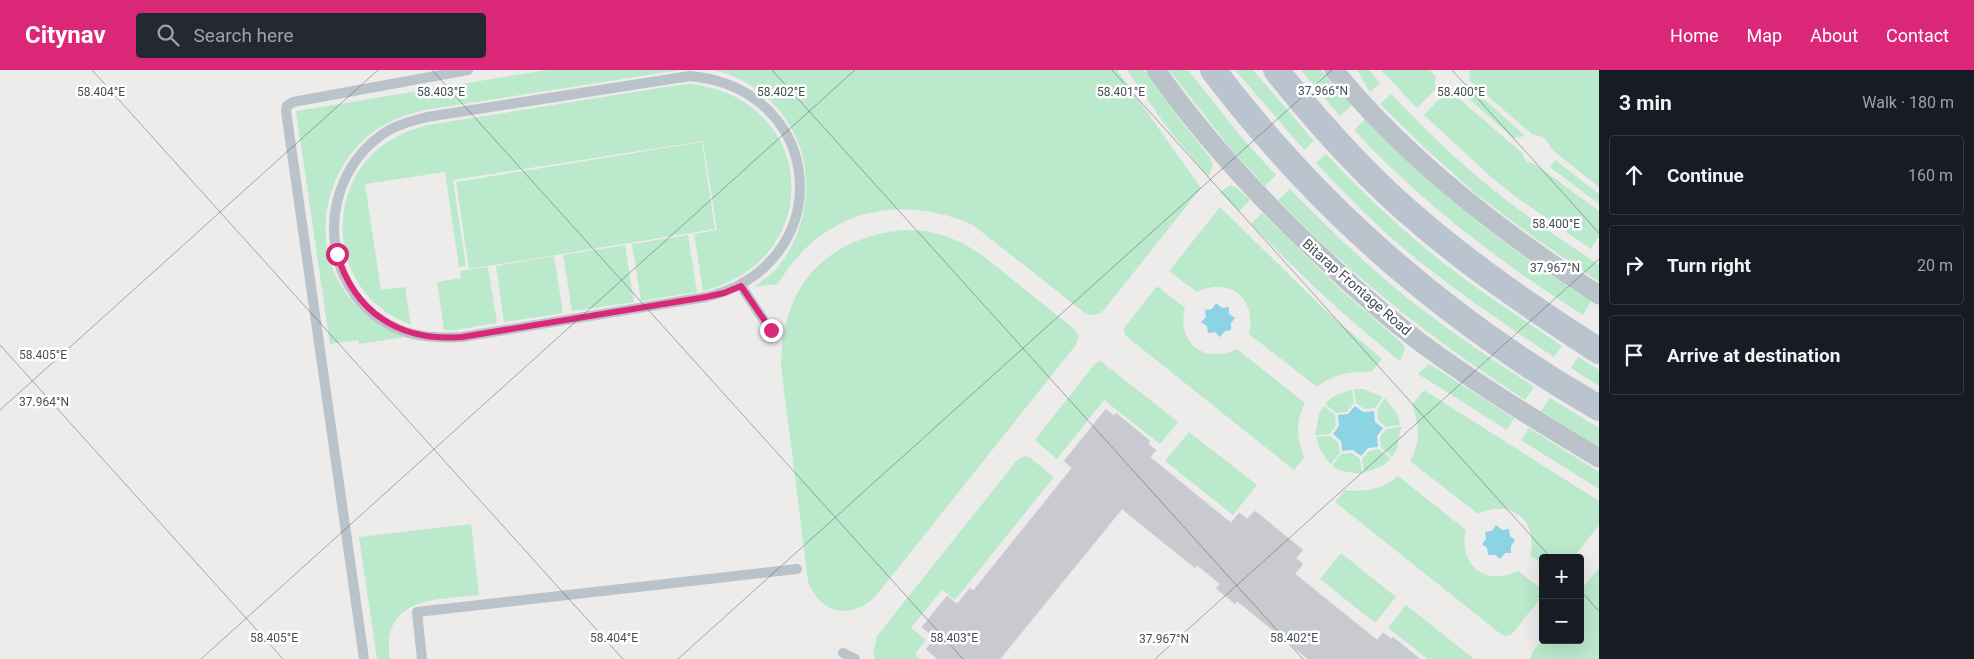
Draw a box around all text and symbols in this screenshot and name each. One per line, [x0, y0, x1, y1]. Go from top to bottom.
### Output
search box [136, 13, 486, 58]
text: Citynav [25, 21, 106, 49]
icon: search [154, 21, 182, 49]
text: Search here [194, 24, 294, 47]
text: Home [1670, 25, 1719, 46]
text: Map [1747, 25, 1782, 46]
text: About [1810, 25, 1858, 46]
text: Contact [1886, 25, 1949, 46]
text: 37.966°N [1298, 84, 1348, 98]
text: 58.404°E [77, 85, 125, 99]
text: 58.403°E [417, 85, 465, 99]
text: 58.402°E [757, 85, 805, 99]
text: 58.401°E [1097, 85, 1145, 99]
text: 58.400°E [1437, 85, 1485, 99]
text: 3 min [1619, 91, 1672, 115]
text: Walk · 180 m [1862, 93, 1954, 112]
icon: ahead [1620, 161, 1648, 189]
text: Continue [1667, 164, 1744, 187]
text: 160 m [1908, 166, 1953, 185]
text: 58.400°E [1532, 217, 1580, 231]
street label: Bitarap Frontage Road [1299, 235, 1415, 339]
route start [326, 243, 349, 266]
icon: right [1620, 251, 1648, 279]
text: Turn right [1667, 254, 1751, 277]
text: 20 m [1917, 256, 1953, 275]
text: 37.967°N [1530, 261, 1580, 275]
route end [760, 319, 783, 342]
icon: arrive [1620, 341, 1648, 369]
text: Arrive at destination [1667, 344, 1840, 367]
text: 58.405°E [19, 348, 67, 362]
text: 37.964°N [19, 395, 69, 409]
map controls [1539, 554, 1584, 644]
button: + [1539, 554, 1584, 599]
button: − [1539, 599, 1584, 644]
text: 58.405°E [250, 631, 298, 645]
text: 58.404°E [590, 631, 638, 645]
text: 58.403°E [930, 631, 978, 645]
text: 58.402°E [1270, 631, 1318, 645]
text: 37.967°N [1139, 632, 1189, 646]

